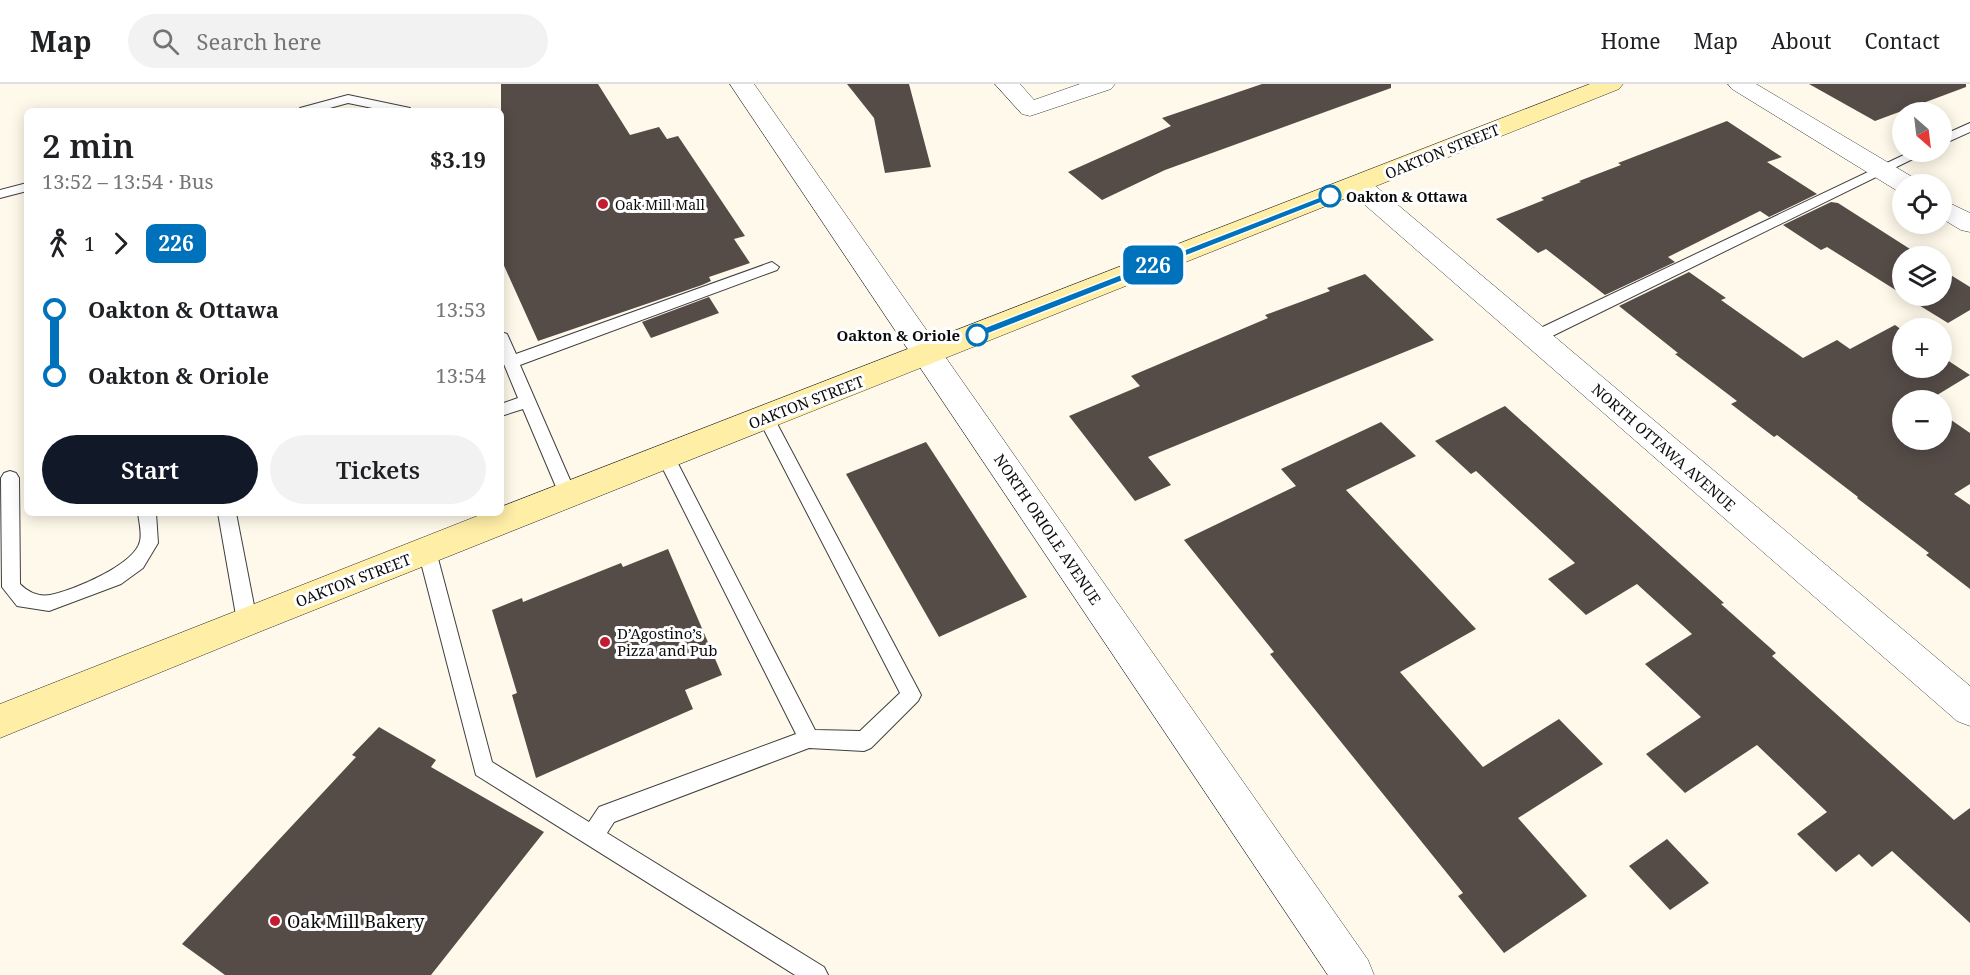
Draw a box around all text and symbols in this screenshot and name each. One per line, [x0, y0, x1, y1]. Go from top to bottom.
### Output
search box [128, 14, 548, 68]
text: Map [30, 22, 92, 60]
icon: search [149, 25, 182, 58]
text: Search here [197, 26, 321, 56]
text: Home [1601, 27, 1661, 55]
text: Map [1694, 27, 1738, 55]
text: About [1771, 27, 1832, 55]
text: Contact [1865, 27, 1940, 55]
north arrow [1892, 102, 1952, 162]
map controls [1892, 102, 1952, 450]
street label: OAKTON STREET [1382, 119, 1502, 183]
text: 2 min [42, 123, 134, 168]
text: $3.19 [430, 144, 486, 174]
text: 13:52 – 13:54 · Bus [42, 168, 213, 195]
button: locate [1892, 174, 1952, 234]
marker: Oakton & Ottawa [1319, 185, 1341, 207]
place label: Oakton & Ottawa [1346, 187, 1468, 206]
place label: Oak Mill Mall [615, 195, 705, 214]
marker: Oak Mill Mall [596, 197, 610, 211]
icon: walk [42, 227, 75, 260]
icon: forward [104, 227, 137, 260]
text: 226 [158, 229, 194, 257]
text: 1 [84, 230, 95, 257]
line badge: 226 [1118, 246, 1188, 285]
button: layers [1892, 246, 1952, 306]
text: 226 [1135, 251, 1171, 279]
text: Oakton & Ottawa [88, 294, 279, 324]
text: 13:53 [436, 296, 486, 323]
button: + [1892, 318, 1952, 378]
marker: Oakton & Oriole [966, 324, 988, 346]
place label: Oakton & Oriole [837, 325, 960, 345]
text: Oakton & Oriole [88, 360, 269, 390]
text: 13:54 [436, 362, 486, 389]
street label: OAKTON STREET [745, 371, 867, 433]
street label: NORTH OTTAWA AVENUE [1588, 379, 1740, 515]
button: − [1892, 390, 1952, 450]
button: Start [42, 435, 258, 504]
button: Tickets [270, 435, 486, 504]
street label: NORTH ORIOLE AVENUE [990, 450, 1106, 608]
street label: OAKTON STREET [292, 549, 414, 611]
place label: D’Agostino’s Pizza and Pub [617, 623, 718, 660]
marker: D’Agostino’s Pizza and Pub [598, 635, 612, 649]
place label: Oak Mill Bakery [287, 909, 425, 933]
marker: Oak Mill Bakery [268, 914, 282, 928]

